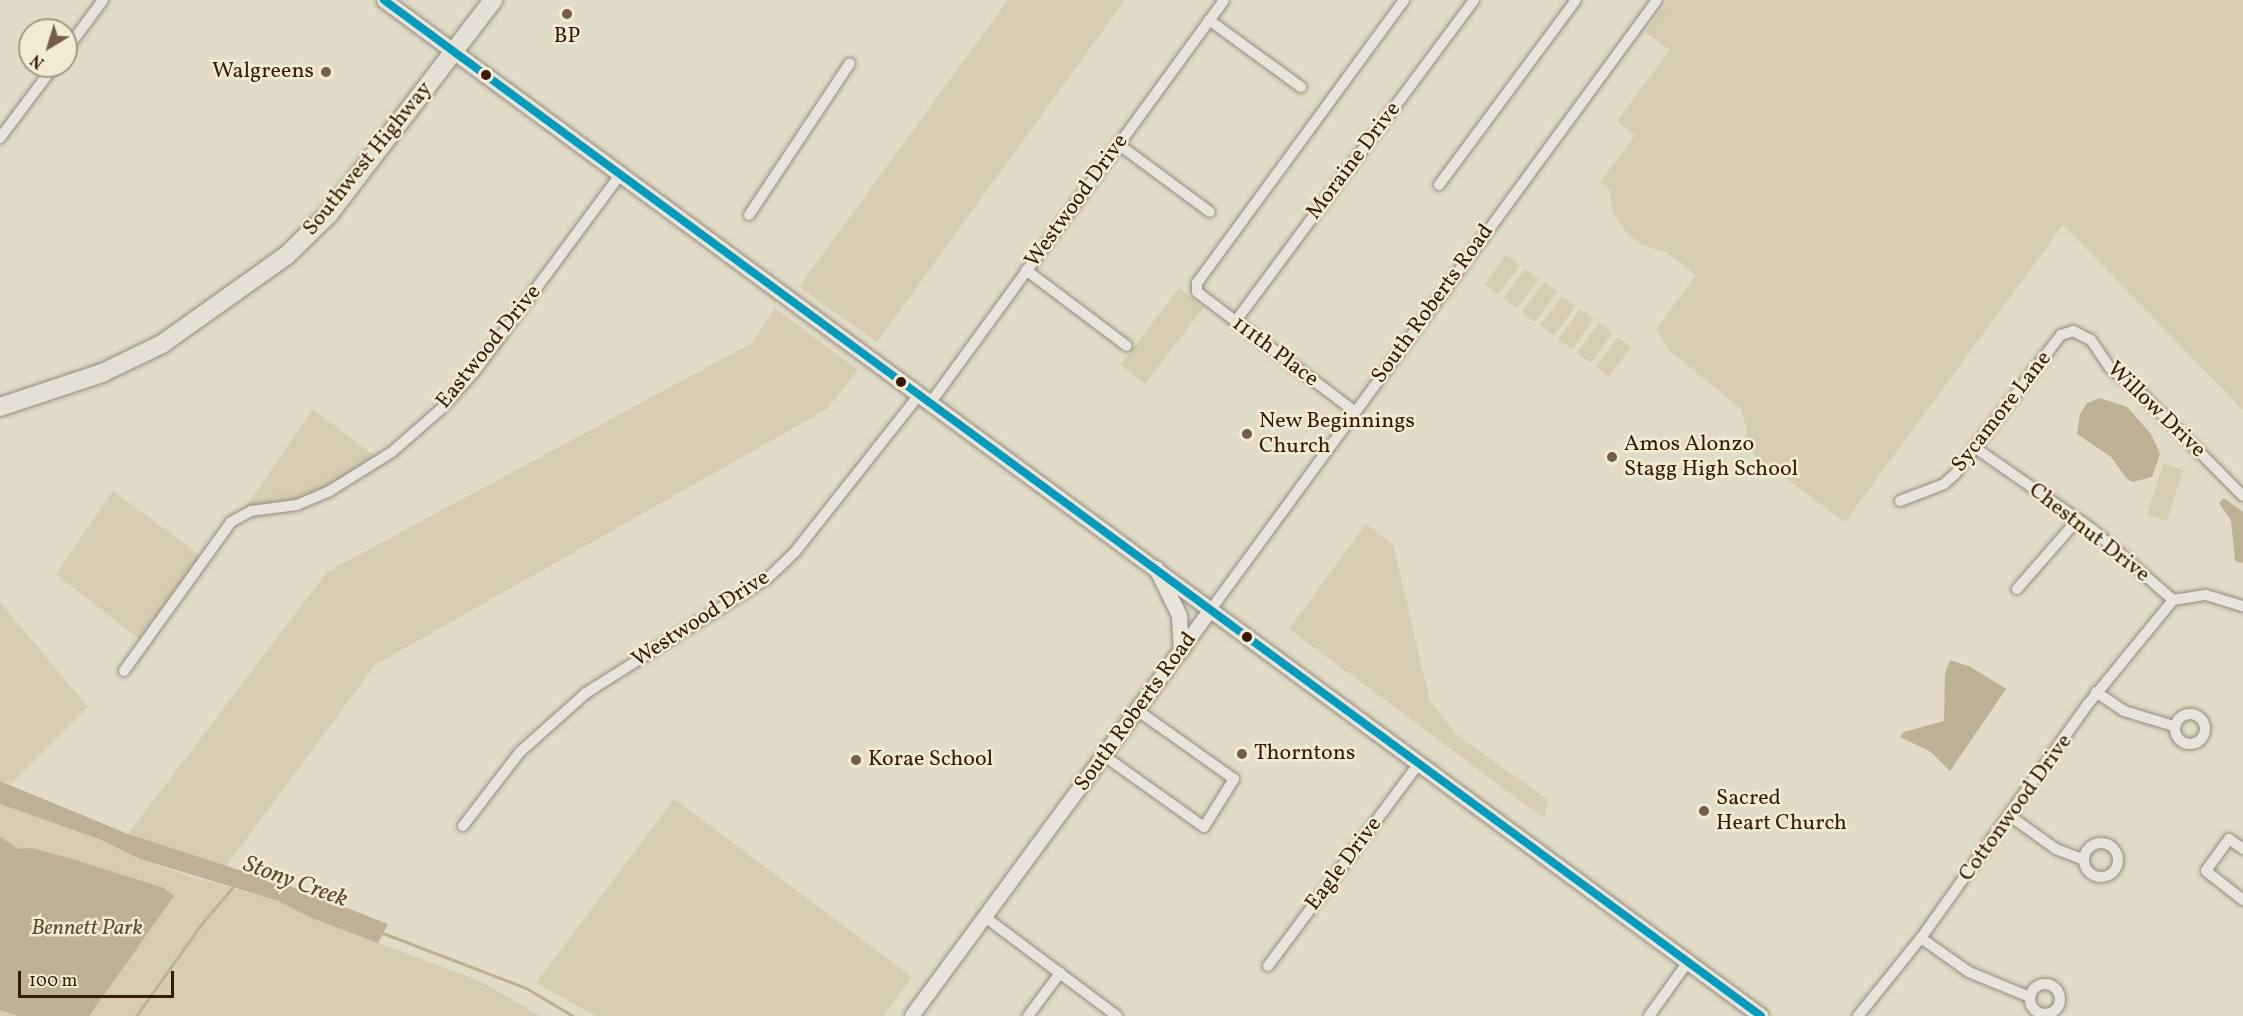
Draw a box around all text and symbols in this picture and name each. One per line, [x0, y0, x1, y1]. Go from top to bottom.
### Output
marker: BP [560, 7, 574, 21]
north arrow [18, 18, 78, 78]
place label: BP [554, 24, 580, 50]
text: N [27, 48, 50, 73]
place label: Walgreens [212, 59, 314, 85]
marker: Walgreens [319, 65, 333, 79]
unlabelled marker [480, 69, 492, 81]
street label: Southwest Highway [298, 77, 438, 241]
street label: Moraine Drive [1301, 97, 1407, 225]
street label: Westwood Drive [1020, 129, 1134, 273]
street label: South Roberts Road [1366, 219, 1500, 389]
street label: Eastwood Drive [431, 280, 547, 414]
street label: 111th Place [1227, 311, 1323, 393]
street label: Sycamore Lane [1946, 346, 2058, 478]
street label: Willow Drive [2101, 356, 2211, 464]
unlabelled marker [895, 376, 907, 388]
place label: New Beginnings Church [1259, 408, 1416, 460]
marker: New Beginnings Church [1240, 427, 1254, 441]
place label: Amos Alonzo Stagg High School [1624, 431, 1798, 482]
marker: Amos Alonzo Stagg High School [1605, 450, 1619, 464]
street label: Chestnut Drive [2023, 478, 2155, 588]
street label: Westwood Drive [627, 565, 775, 673]
street label: South Roberts Road [1069, 627, 1203, 797]
unlabelled marker [1241, 631, 1253, 643]
street label: Cottonwood Drive [1954, 729, 2078, 887]
place label: Thorntons [1254, 741, 1355, 767]
place label: Korae School [868, 747, 993, 773]
marker: Thorntons [1235, 747, 1249, 761]
marker: Korae School [849, 753, 863, 767]
place label: Sacred Heart Church [1716, 785, 1847, 836]
marker: Sacred Heart Church [1697, 804, 1711, 818]
street label: Eagle Drive [1300, 812, 1388, 916]
water label: Stony Creek [239, 851, 351, 915]
park label: Bennett Park [31, 916, 143, 942]
scale bar [21, 959, 177, 997]
text: 100 m [29, 969, 78, 994]

